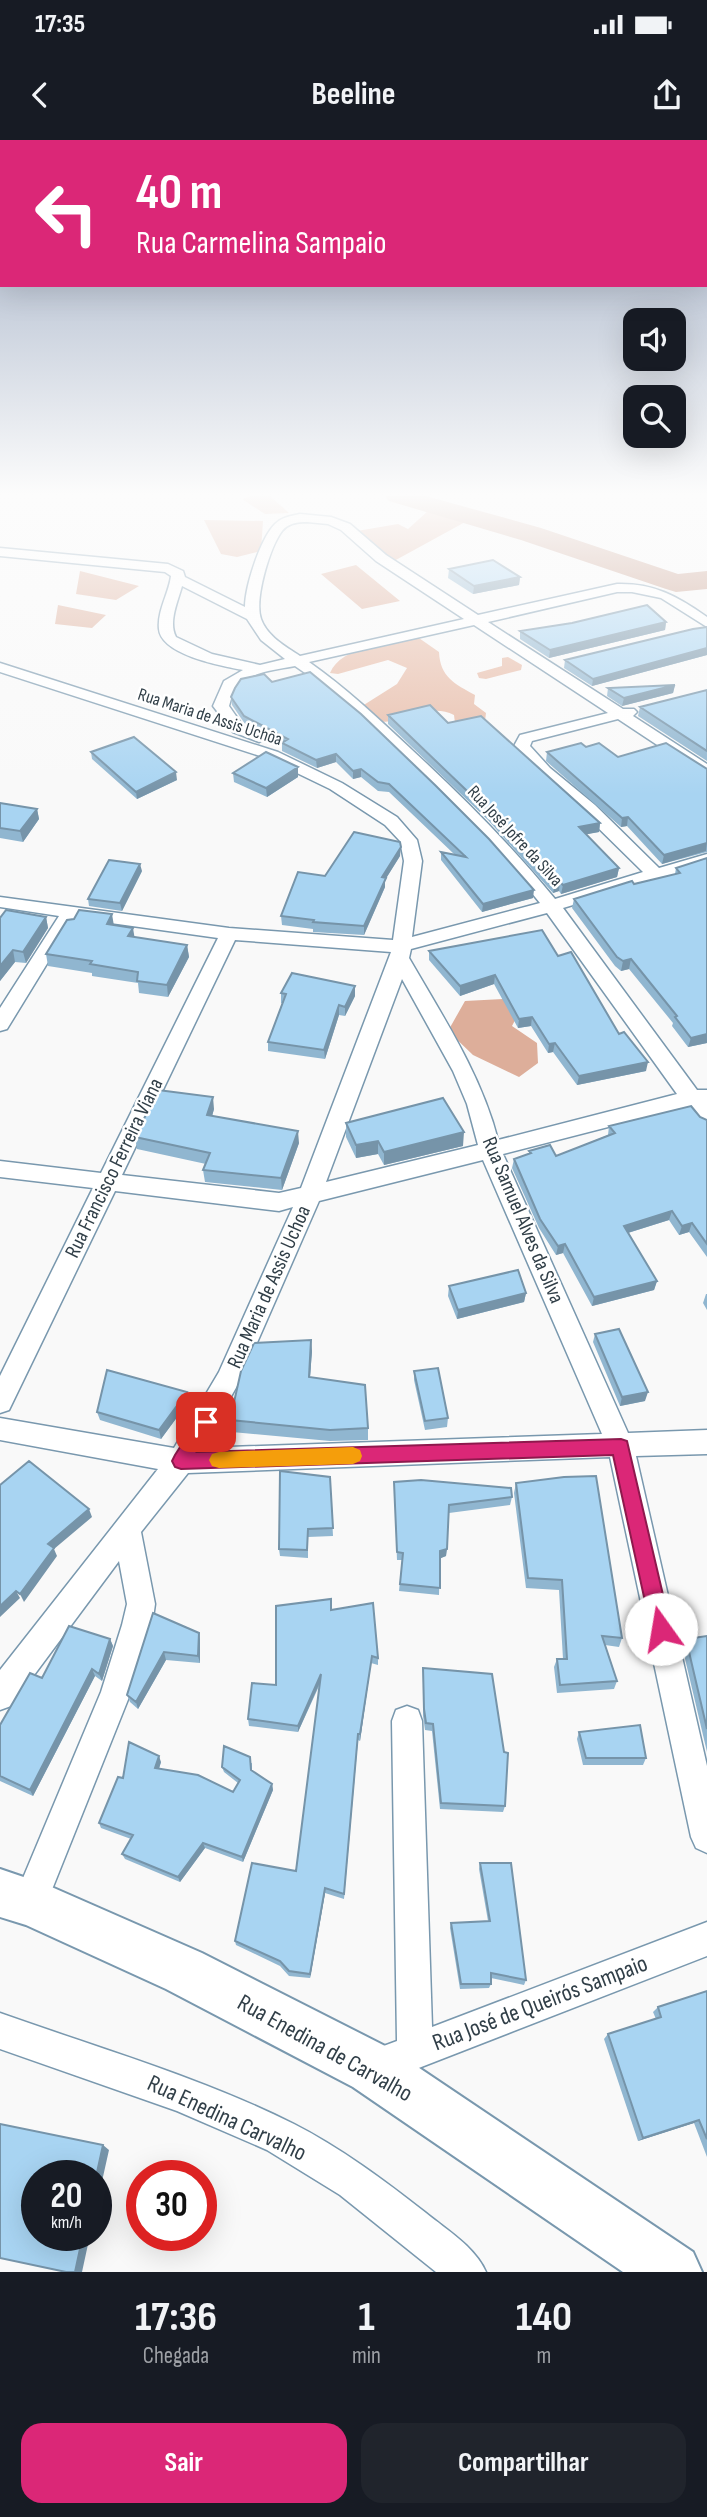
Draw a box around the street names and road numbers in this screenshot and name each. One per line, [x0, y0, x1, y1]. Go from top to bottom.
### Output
street label: Rua Maria de Assis Uchôa [135, 684, 285, 750]
street label: Rua José Jofre da Silva [463, 781, 567, 891]
street label: Rua Francisco Ferreira Viana [60, 1074, 168, 1262]
street label: Rua Samuel Alves da Silva [477, 1133, 569, 1307]
street label: Rua Maria de Assis Uchoa [222, 1202, 316, 1372]
street label: Rua José de Queirós Sampaio [428, 1949, 652, 2057]
street label: Rua Enedina de Carvalho [232, 1988, 418, 2108]
street label: Rua Enedina Carvalho [143, 2068, 311, 2168]

